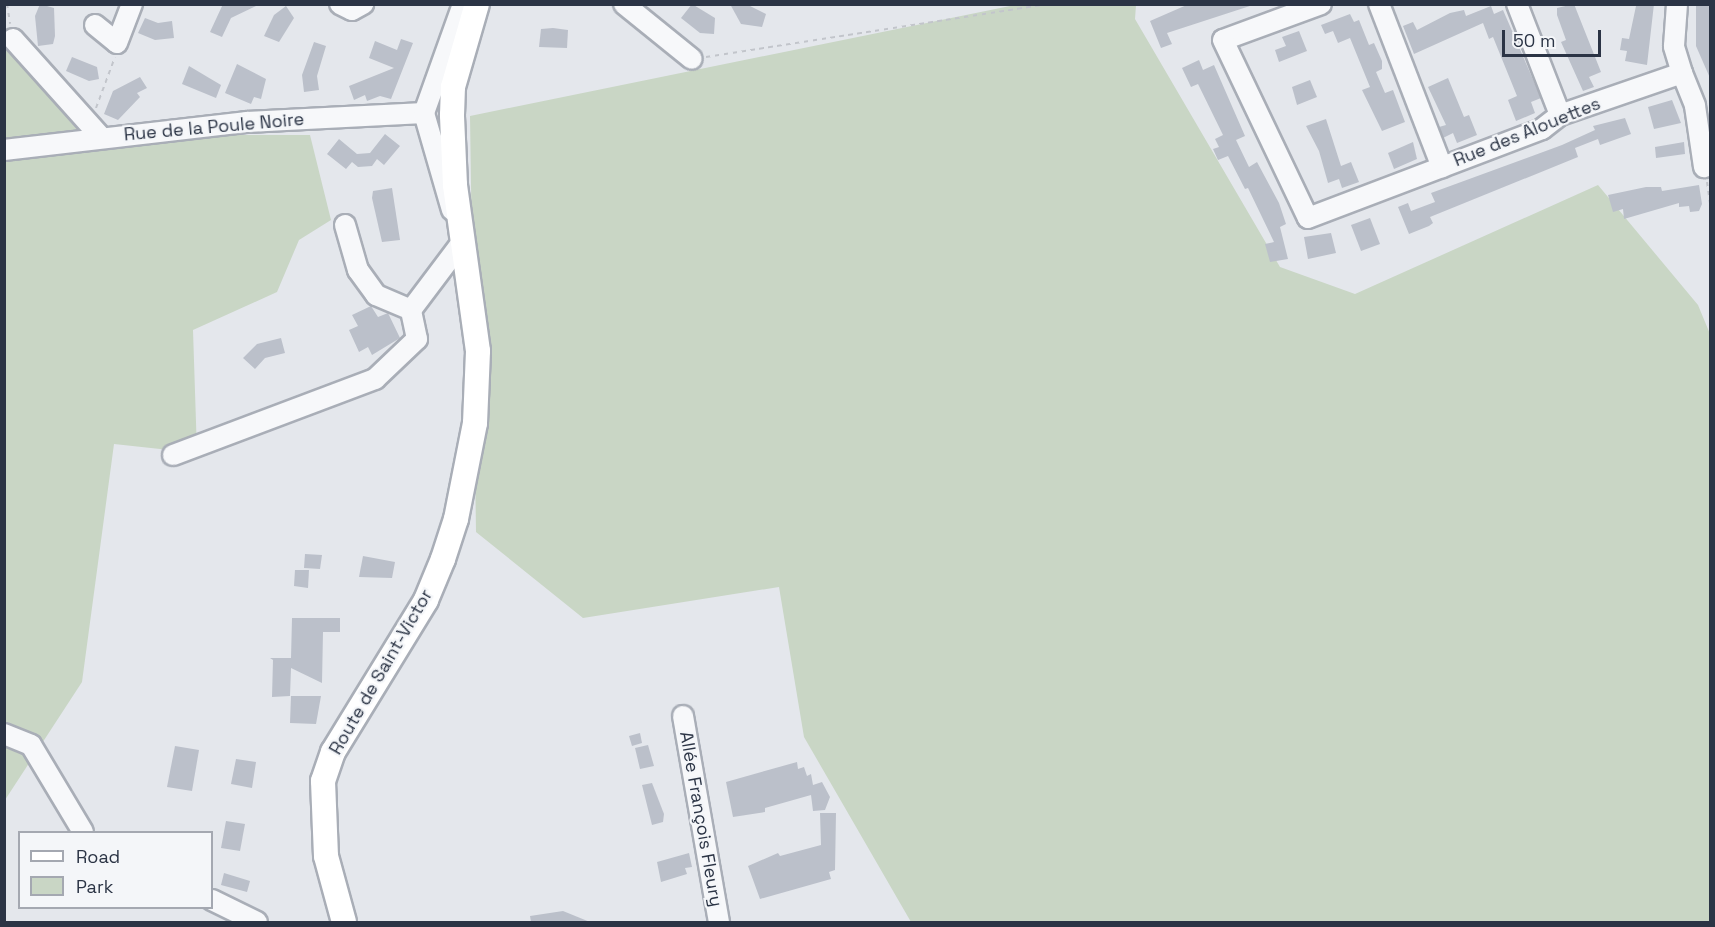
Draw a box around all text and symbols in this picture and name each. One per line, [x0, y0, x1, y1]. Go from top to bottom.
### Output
scale bar [1505, 18, 1604, 56]
text: 50 m [1513, 29, 1555, 52]
street label: Rue des Alouettes [1450, 93, 1604, 171]
street label: Rue de la Poule Noire [123, 108, 305, 146]
street label: Route de Saint-Victor [325, 586, 437, 758]
street label: Allée François Fleury [675, 730, 727, 908]
legend [18, 831, 213, 909]
text: Road [76, 845, 120, 868]
text: Park [76, 875, 113, 898]

